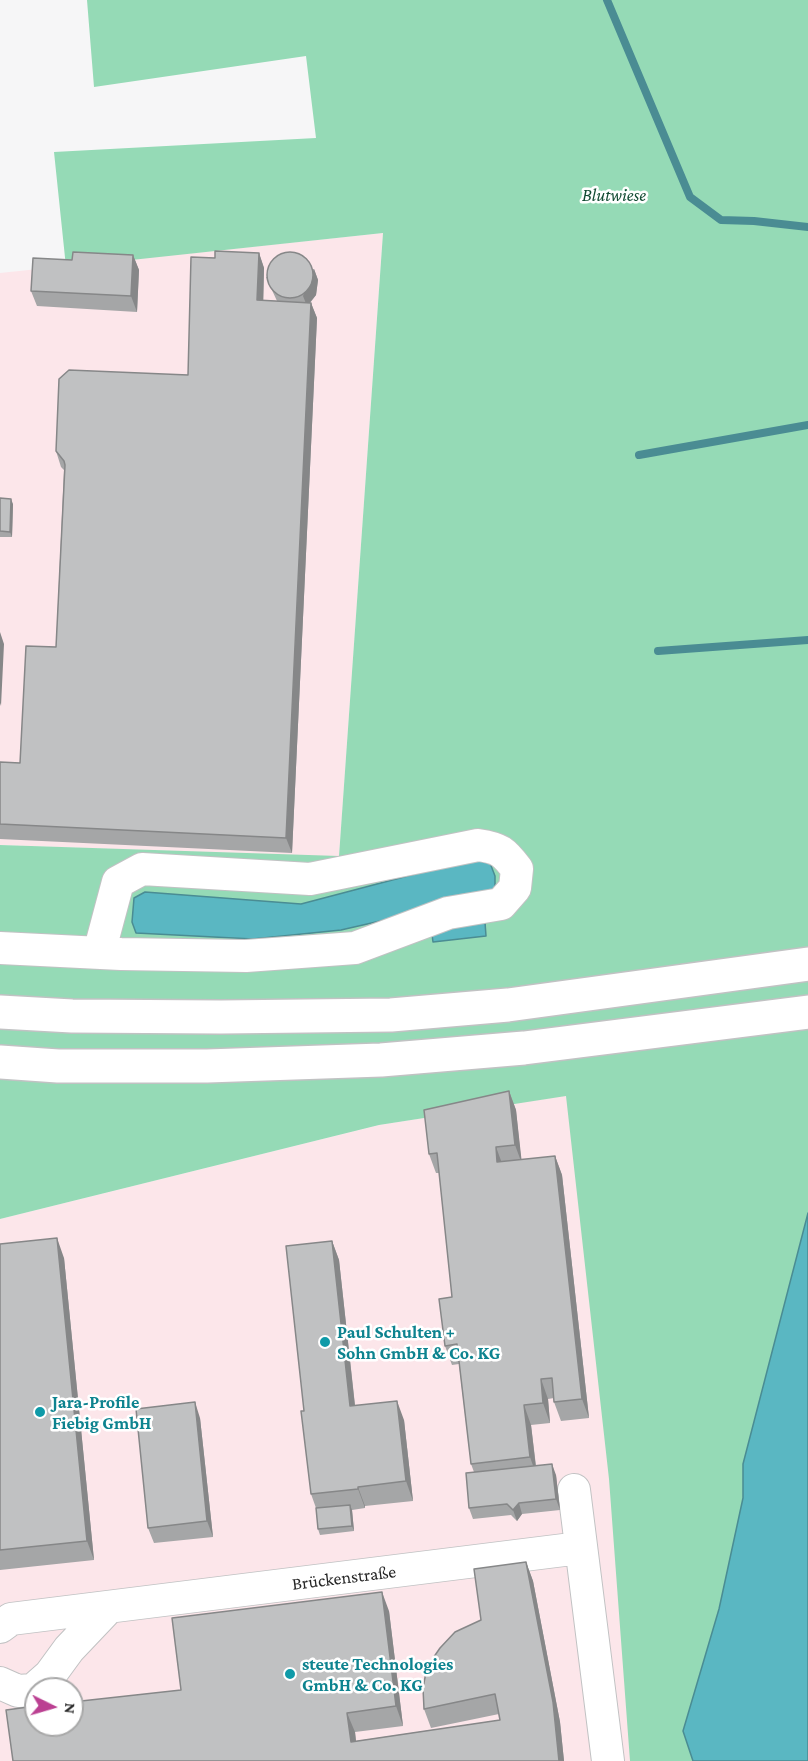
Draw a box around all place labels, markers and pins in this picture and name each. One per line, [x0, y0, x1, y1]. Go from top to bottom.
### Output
place label: Paul Schulten + Sohn GmbH & Co. KG [337, 1321, 500, 1364]
marker: Paul Schulten + Sohn GmbH & Co. KG [318, 1335, 332, 1349]
place label: Jara-Profile Fiebig GmbH [52, 1391, 151, 1434]
marker: Jara-Profile Fiebig GmbH [33, 1405, 47, 1419]
place label: steute Technologies GmbH & Co. KG [302, 1653, 453, 1696]
marker: steute Technologies GmbH & Co. KG [283, 1667, 297, 1681]

